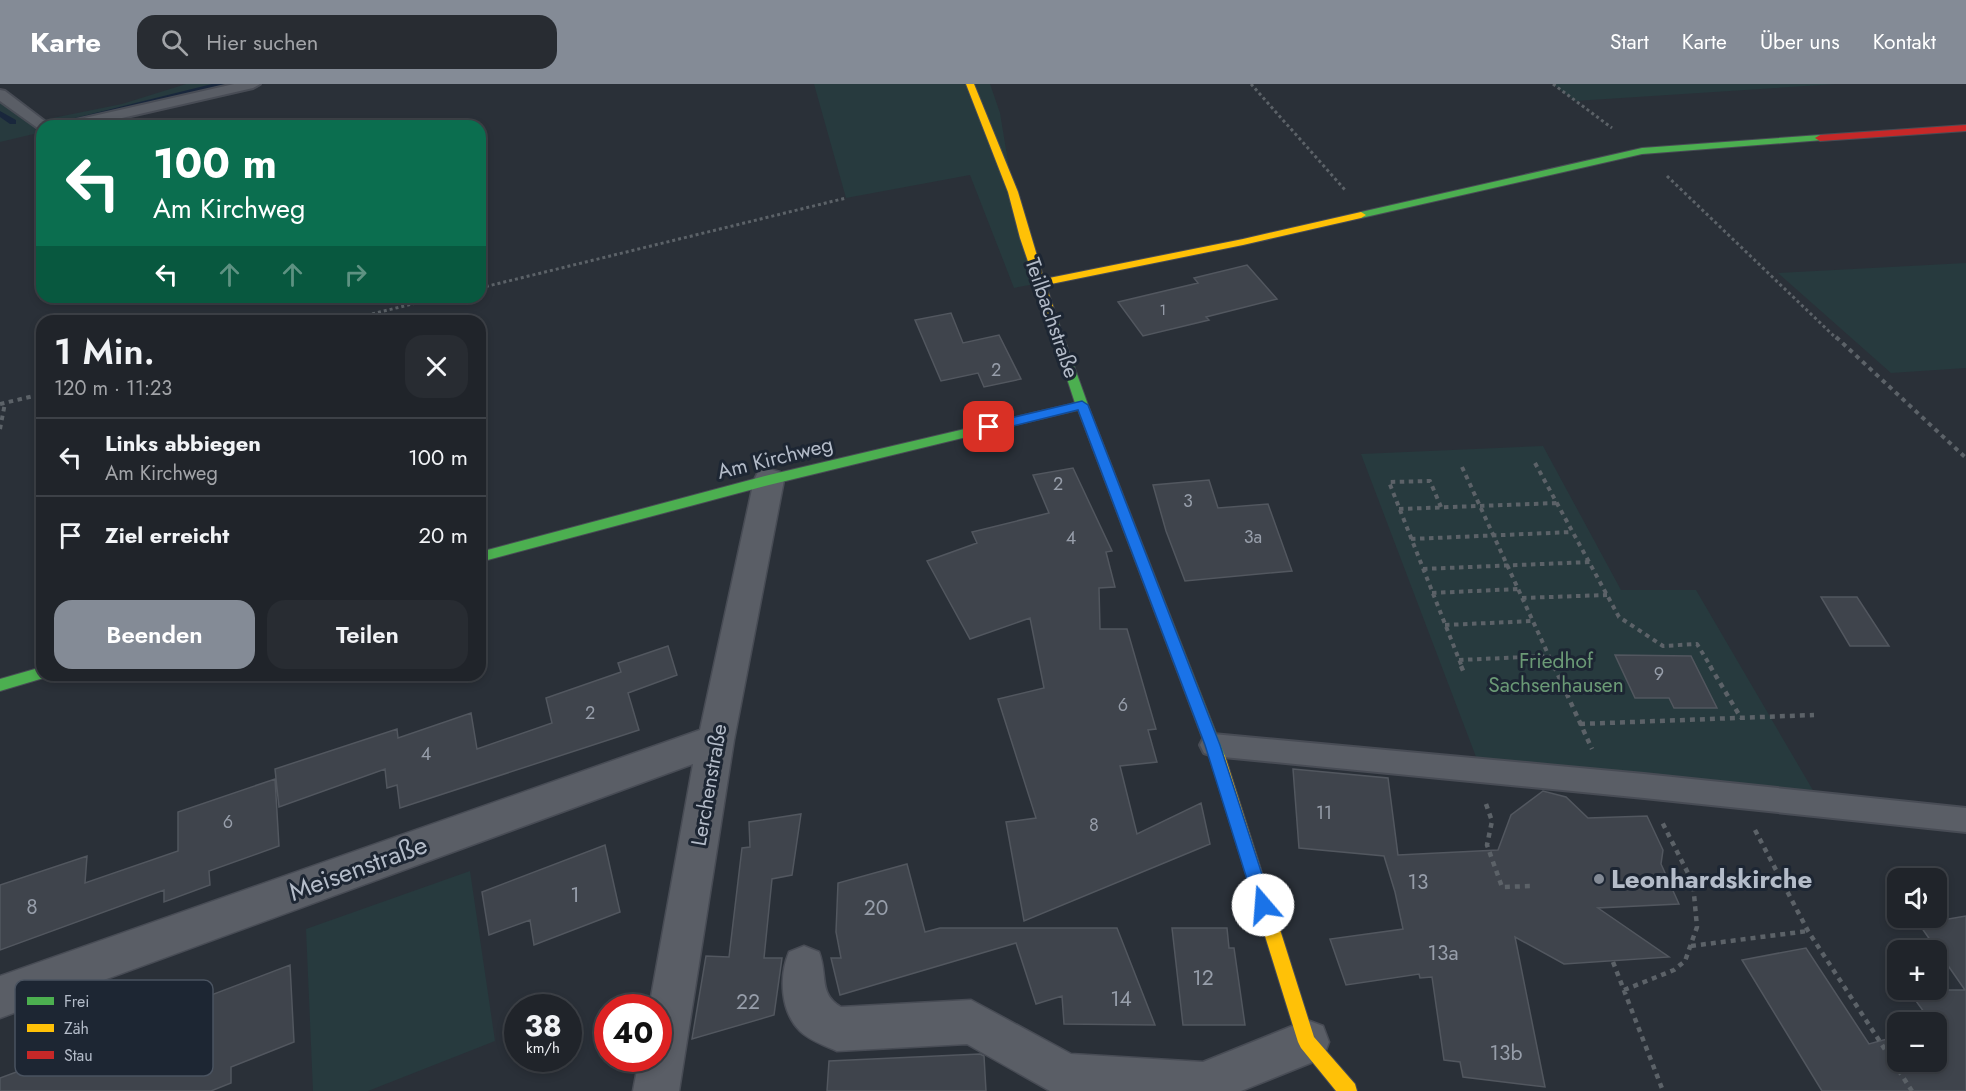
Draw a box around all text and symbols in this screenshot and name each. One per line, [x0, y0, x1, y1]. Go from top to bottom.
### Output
search box [137, 15, 557, 69]
text: Karte [30, 22, 101, 63]
icon: search [158, 26, 191, 59]
text: Hier suchen [206, 26, 318, 58]
text: Start [1610, 27, 1649, 57]
text: Karte [1682, 27, 1727, 57]
text: Über uns [1760, 27, 1840, 57]
text: Kontakt [1873, 27, 1936, 57]
text: 100 m [153, 133, 277, 194]
icon: left [54, 144, 132, 222]
text: Am Kirchweg [153, 189, 305, 228]
street label: Teilbachstraße [1017, 254, 1087, 382]
icon: left [150, 258, 183, 291]
icon: ahead [213, 258, 246, 291]
icon: ahead [276, 258, 309, 291]
icon: right [339, 258, 372, 291]
house number: 1 [1160, 299, 1166, 321]
text: 1 Min. [54, 325, 155, 377]
button: close [405, 335, 468, 398]
house number: 2 [991, 357, 1001, 383]
text: 120 m · 11:23 [54, 374, 172, 403]
pin [963, 401, 1014, 452]
icon: arrive [972, 410, 1005, 443]
text: Links abbiegen [105, 427, 261, 459]
street label: Am Kirchweg [714, 429, 836, 487]
icon: left [54, 441, 87, 474]
text: 100 m [408, 441, 468, 473]
text: Am Kirchweg [105, 459, 218, 488]
house number: 2 [1053, 471, 1063, 497]
house number: 3 [1183, 488, 1193, 514]
icon: arrive [54, 519, 87, 552]
text: Ziel erreicht [105, 519, 229, 551]
text: 20 m [419, 519, 468, 551]
house number: 3a [1244, 524, 1262, 550]
house number: 4 [1066, 525, 1076, 551]
button: Beenden [54, 600, 255, 669]
button: Teilen [267, 600, 468, 669]
park label: Friedhof Sachsenhausen [1488, 646, 1624, 700]
house number: 9 [1654, 661, 1664, 687]
house number: 6 [1118, 692, 1128, 718]
house number: 2 [585, 700, 595, 726]
street label: Lerchenstraße [684, 721, 735, 848]
house number: 4 [421, 741, 431, 767]
house number: 11 [1316, 800, 1332, 826]
house number: 6 [223, 809, 233, 835]
house number: 8 [1089, 812, 1099, 838]
street label: Meisenstraße [283, 825, 433, 911]
place label: Leonhardskirche [1611, 860, 1812, 898]
house number: 13 [1408, 867, 1428, 897]
map controls [1887, 868, 1947, 1072]
button: sound [1887, 868, 1947, 928]
marker: Leonhardskirche [1592, 872, 1606, 886]
position arrow [1231, 873, 1295, 937]
house number: 1 [570, 880, 580, 910]
house number: 8 [26, 892, 38, 922]
house number: 20 [864, 893, 888, 923]
house number: 13a [1427, 938, 1459, 968]
button: + [1887, 940, 1947, 1000]
house number: 12 [1192, 963, 1214, 993]
legend [15, 980, 213, 1076]
house number: 14 [1110, 984, 1132, 1014]
house number: 22 [736, 987, 760, 1017]
text: Frei [64, 990, 89, 1013]
speed limit sign: 40 [594, 994, 672, 1072]
text: 38 [524, 1004, 562, 1047]
button: − [1887, 1012, 1947, 1072]
text: Zäh [64, 1017, 89, 1040]
text: km/h [526, 1037, 560, 1059]
house number: 13b [1490, 1038, 1522, 1068]
text: Stau [64, 1044, 93, 1067]

